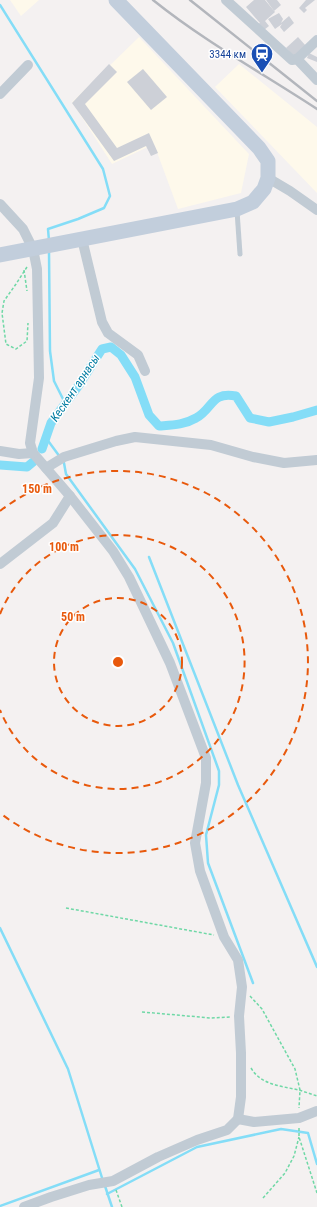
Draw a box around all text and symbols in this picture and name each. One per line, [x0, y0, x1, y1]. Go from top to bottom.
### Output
station icon: 3344 км [249, 41, 275, 74]
place label: 3344 км [209, 48, 246, 61]
water label: Кескент арнасы [47, 352, 103, 424]
text: 150 m [22, 482, 52, 496]
text: 100 m [49, 540, 79, 554]
text: 50 m [61, 610, 85, 624]
centre of rings [111, 655, 125, 669]

